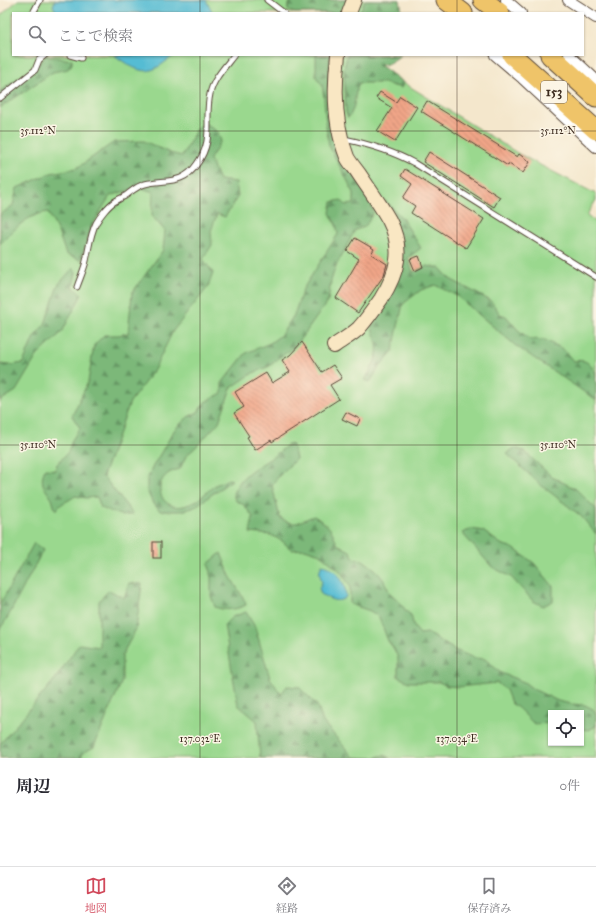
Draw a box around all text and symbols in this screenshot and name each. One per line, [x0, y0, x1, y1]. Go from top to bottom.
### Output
search box [12, 12, 584, 56]
icon: search [26, 23, 48, 45]
text: ここで検索 [58, 27, 133, 45]
road number: 153 [541, 81, 567, 103]
text: 35.112°N [20, 125, 56, 137]
text: 35.112°N [540, 125, 576, 137]
text: 35.110°N [20, 439, 57, 451]
text: 35.110°N [540, 439, 577, 451]
map controls [548, 710, 584, 746]
button: locate [548, 710, 584, 746]
text: 137.032°E [180, 733, 220, 745]
text: 137.034°E [436, 733, 478, 745]
text: 周辺 [16, 776, 50, 797]
text: 0件 [559, 778, 580, 794]
tab: 地図 [85, 875, 107, 915]
tab: 経路 [276, 875, 298, 915]
tab: 保存済み [467, 875, 511, 915]

